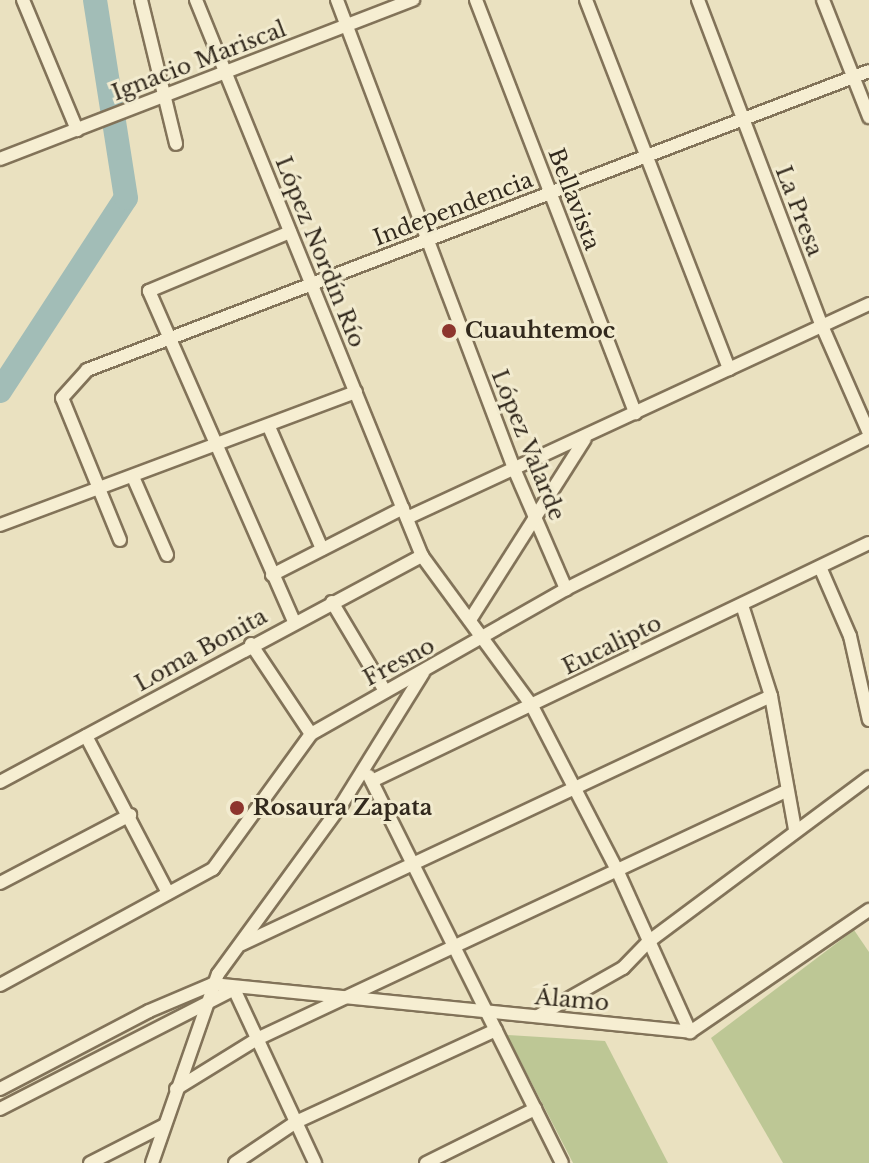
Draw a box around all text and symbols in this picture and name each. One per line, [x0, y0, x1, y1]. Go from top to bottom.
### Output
street label: Ignacio Mariscal [108, 16, 290, 106]
street label: Bellavista [543, 144, 605, 254]
street label: López Nordín Río [270, 153, 370, 351]
street label: La Presa [770, 162, 828, 260]
street label: Independencia [370, 166, 536, 252]
place label: Cuauhtemoc [465, 318, 615, 344]
marker: Cuauhtemoc [440, 322, 458, 340]
street label: López Valarde [486, 365, 570, 525]
street label: Loma Bonita [130, 603, 272, 697]
street label: Eucalipto [558, 610, 666, 680]
street label: Fresno [359, 632, 439, 692]
place label: Rosaura Zapata [253, 795, 432, 821]
marker: Rosaura Zapata [228, 799, 246, 817]
street label: Álamo [534, 984, 610, 1016]

